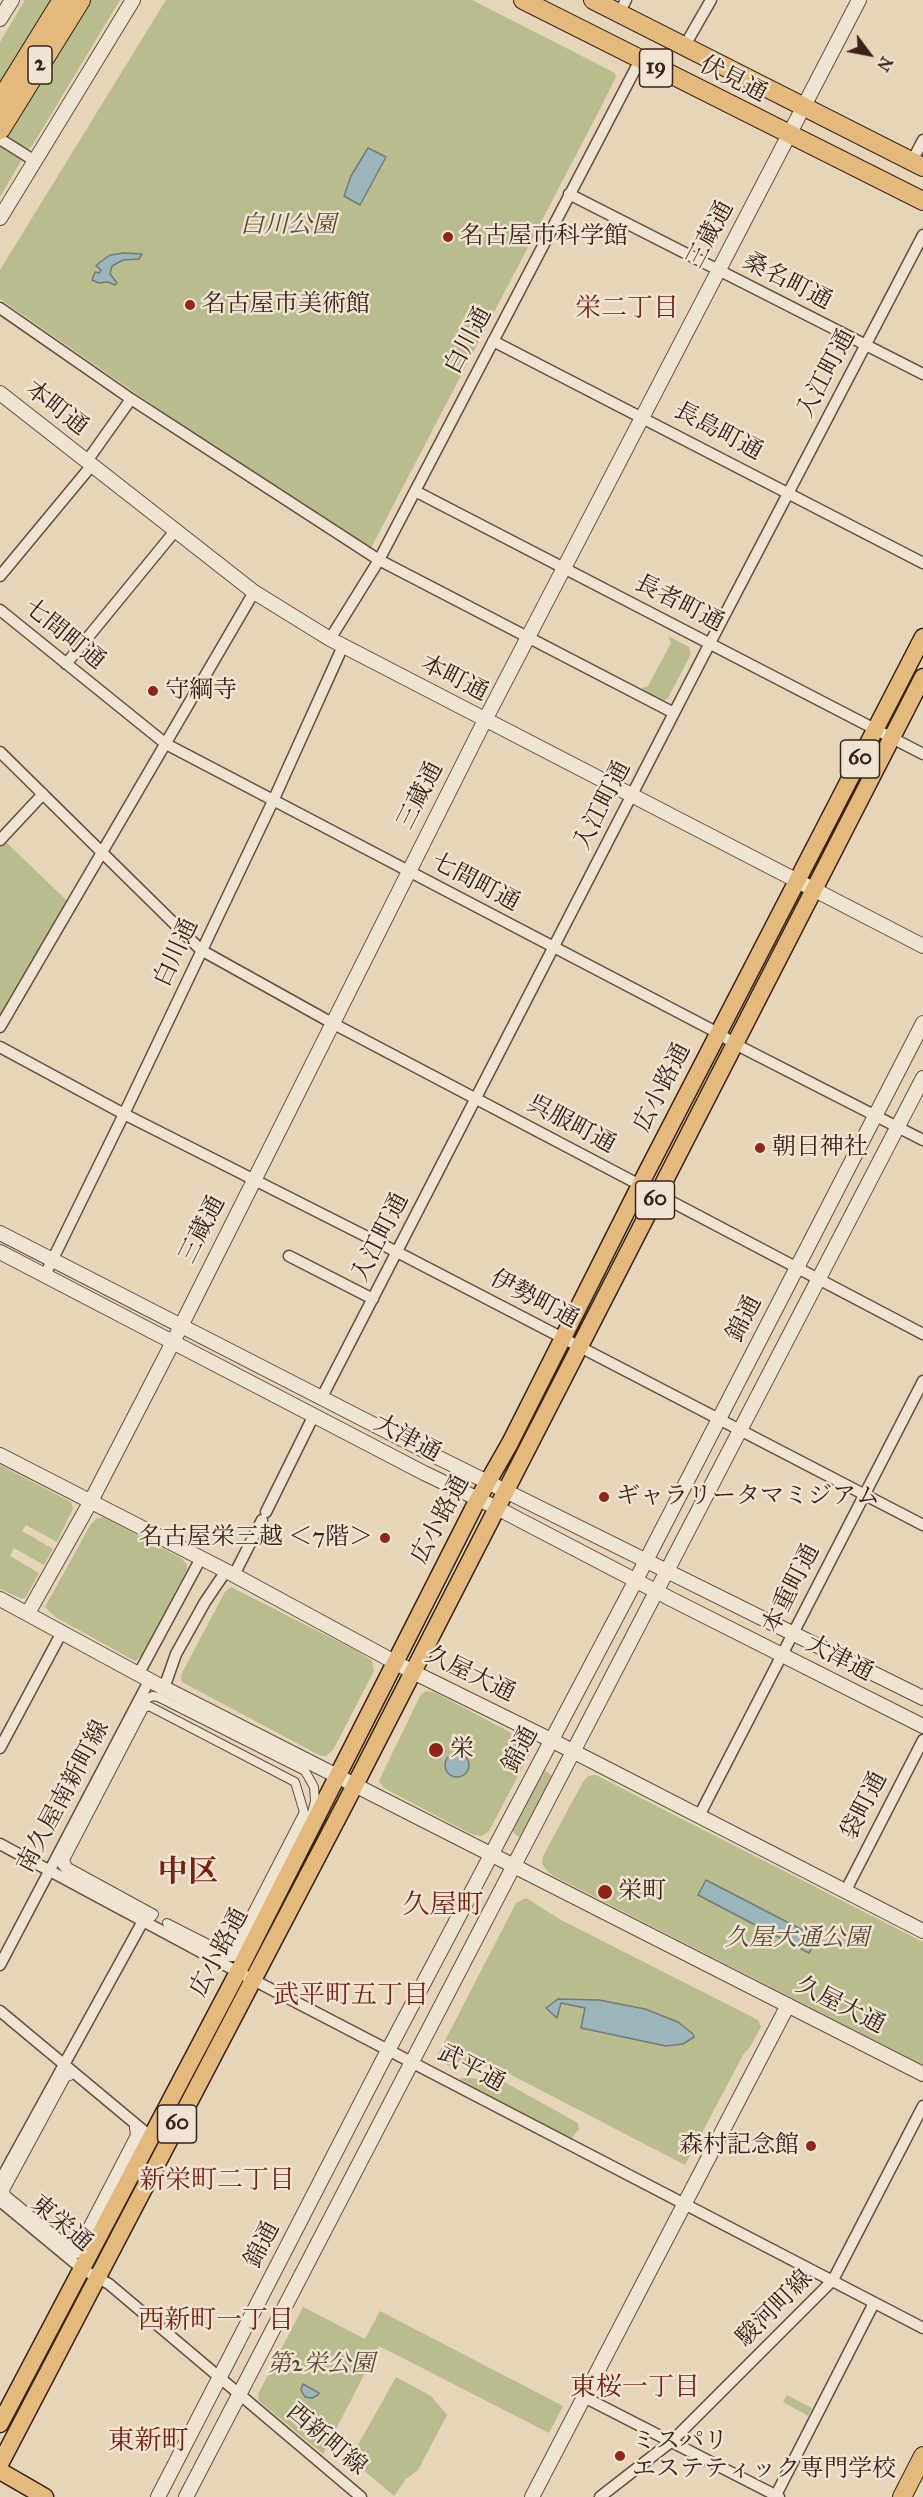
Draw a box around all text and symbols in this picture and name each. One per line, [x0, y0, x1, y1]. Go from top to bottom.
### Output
north arrow [839, 24, 899, 84]
road number: 2 [28, 46, 52, 84]
road number: 19 [640, 49, 672, 87]
street label: 伏見通 [694, 51, 772, 109]
text: N [873, 53, 896, 75]
street label: 三蔵通 [681, 196, 741, 274]
park label: 白川公園 [240, 212, 336, 240]
place label: 名古屋市科学館 [460, 223, 628, 251]
marker: 名古屋市科学館 [441, 230, 455, 244]
street label: 桑名町通 [738, 247, 836, 317]
place label: 名古屋市美術館 [202, 291, 370, 319]
district label: 栄二丁目 [575, 294, 679, 326]
marker: 名古屋市美術館 [183, 298, 197, 312]
street label: 白川通 [439, 302, 499, 380]
street label: 入江町通 [792, 325, 862, 423]
street label: 本町通 [19, 375, 93, 443]
street label: 長島町通 [669, 397, 767, 467]
street label: 長者町通 [630, 569, 728, 639]
street label: 七間町通 [18, 594, 110, 676]
street label: 本町通 [415, 650, 493, 708]
place label: 守綱寺 [165, 677, 237, 705]
marker: 守綱寺 [146, 684, 160, 698]
road number: 60 [840, 740, 880, 778]
street label: 三蔵通 [392, 757, 450, 835]
street label: 入江町通 [568, 757, 638, 855]
street label: 七間町通 [426, 848, 524, 918]
street label: 白川通 [149, 914, 205, 992]
street label: 広小路通 [628, 1039, 698, 1137]
street label: 呉服町通 [522, 1090, 620, 1160]
place label: 朝日神社 [772, 1134, 868, 1162]
marker: 朝日神社 [753, 1141, 767, 1155]
road number: 60 [636, 1181, 674, 1219]
street label: 入江町通 [346, 1189, 416, 1287]
street label: 三蔵通 [174, 1191, 232, 1269]
street label: 伊勢町通 [485, 1265, 583, 1335]
street label: 錦通 [721, 1291, 769, 1347]
street label: 大津通 [368, 1409, 446, 1469]
street label: 広小路通 [406, 1471, 476, 1569]
place label: ギャラリータマミジアム [616, 1483, 880, 1511]
marker: ギャラリータマミジアム [597, 1490, 611, 1504]
place label: 名古屋栄三越 ＜7階＞ [139, 1524, 373, 1552]
marker: 名古屋栄三越 ＜7階＞ [378, 1531, 392, 1545]
street label: 本重町通 [757, 1540, 827, 1638]
street label: 大津通 [800, 1630, 878, 1688]
street label: 久屋大通 [421, 1641, 519, 1709]
street label: 南久屋南新町線 [12, 1716, 116, 1878]
street label: 錦通 [497, 1722, 545, 1778]
place label: 栄 [450, 1736, 474, 1764]
marker: 栄 [427, 1741, 445, 1759]
street label: 袋町通 [836, 1767, 894, 1845]
district label: 中区 [158, 1856, 218, 1892]
place label: 栄町 [618, 1878, 666, 1906]
marker: 栄町 [596, 1883, 614, 1901]
district label: 久屋町 [403, 1890, 483, 1922]
street label: 広小路通 [185, 1904, 255, 2002]
park label: 久屋大通公園 [725, 1925, 869, 1953]
street label: 久屋大通 [791, 1971, 889, 2041]
district label: 武平町五丁目 [273, 1981, 429, 2013]
street label: 武平通 [432, 2039, 510, 2099]
road number: 60 [158, 2105, 196, 2143]
place label: 森村記念館 [679, 2132, 799, 2160]
marker: 森村記念館 [804, 2139, 818, 2153]
district label: 新栄町二丁目 [139, 2166, 295, 2198]
street label: 東栄通 [24, 2190, 98, 2258]
street label: 錦通 [239, 2217, 287, 2273]
street label: 駿河町線 [731, 2265, 819, 2353]
district label: 西新町一丁目 [138, 2306, 294, 2338]
park label: 第2栄公園 [267, 2351, 375, 2379]
district label: 東桜一丁目 [570, 2373, 700, 2405]
street label: 西新町線 [280, 2398, 372, 2482]
district label: 東新町 [108, 2426, 188, 2458]
place label: ミスパリ エステティック専門学校 [632, 2428, 896, 2484]
marker: ミスパリ エステティック専門学校 [613, 2449, 627, 2463]

